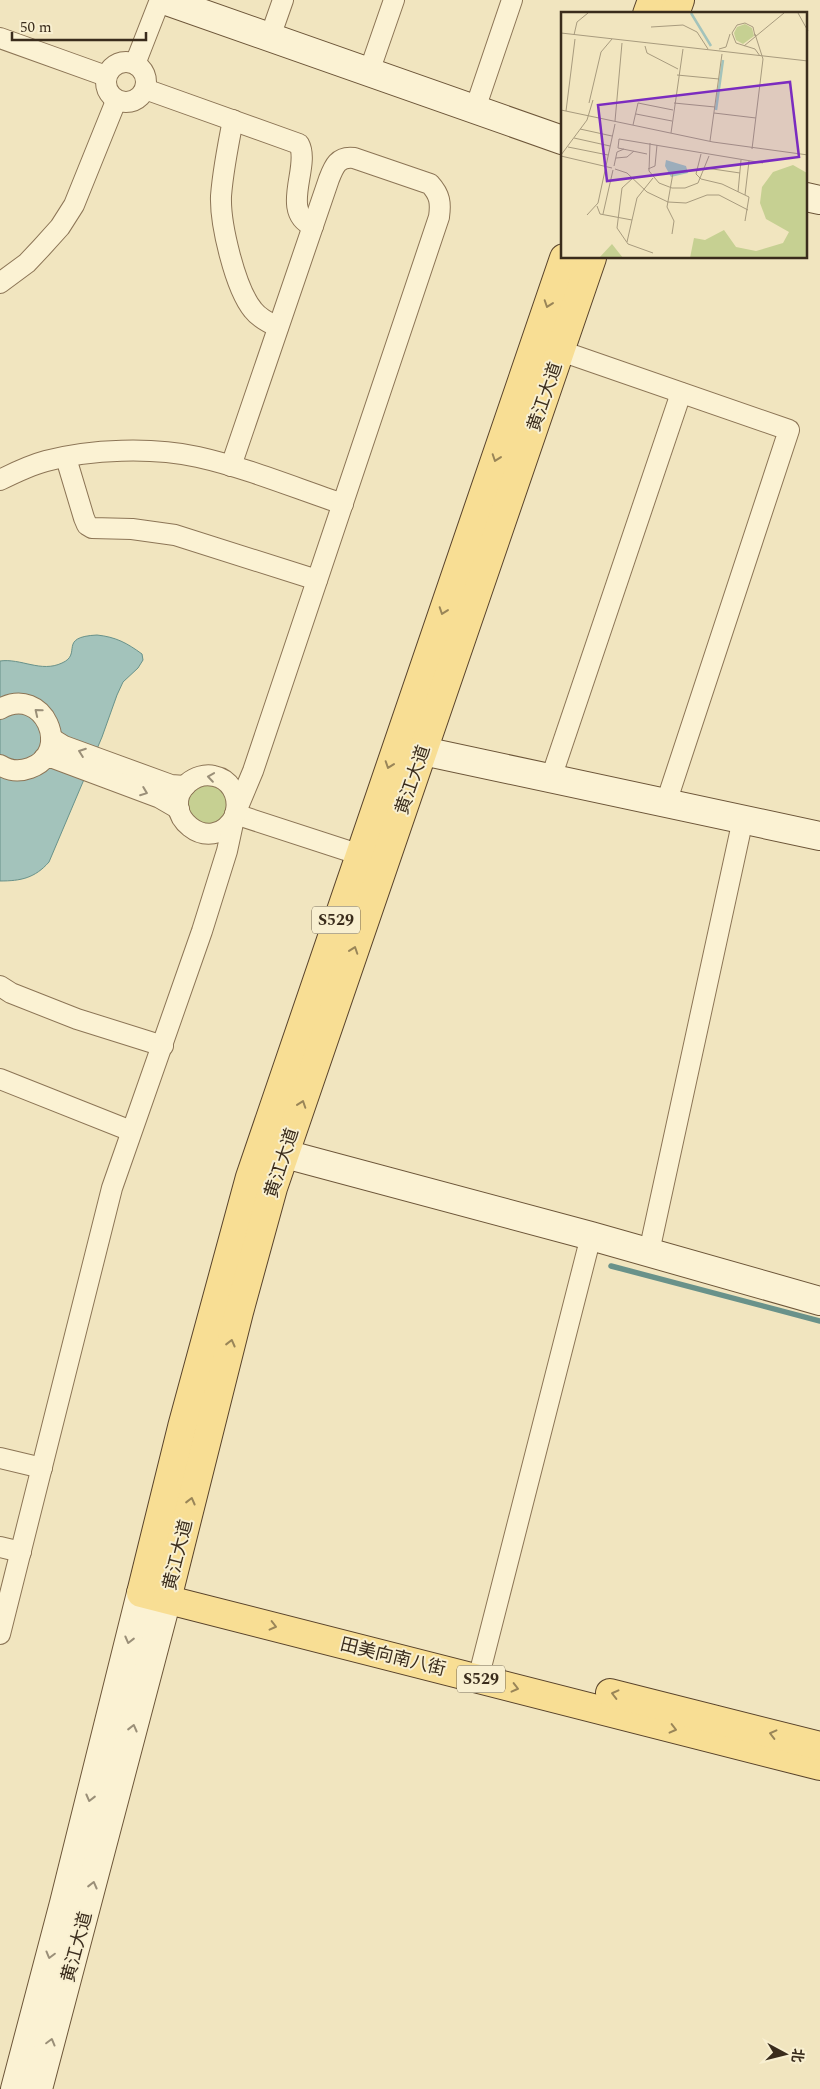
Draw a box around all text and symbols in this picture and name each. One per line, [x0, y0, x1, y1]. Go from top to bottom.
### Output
scale bar [12, 10, 146, 42]
inset map [561, 12, 808, 259]
text: 50 m [20, 16, 52, 39]
one-way arrow [544, 299, 554, 307]
street label: 黄江大道 [521, 359, 569, 435]
one-way arrow [492, 453, 502, 461]
one-way arrow [439, 606, 449, 615]
one-way arrow [34, 709, 44, 718]
street label: 黄江大道 [389, 742, 437, 818]
one-way arrow [78, 748, 86, 758]
one-way arrow [385, 760, 395, 768]
one-way arrow [207, 772, 215, 783]
one-way arrow [139, 786, 148, 796]
road number: S529 [312, 906, 360, 934]
one-way arrow [348, 946, 358, 955]
one-way arrow [296, 1100, 306, 1108]
street label: 黄江大道 [258, 1125, 306, 1201]
one-way arrow [225, 1339, 236, 1348]
one-way arrow [186, 1497, 196, 1505]
street label: 黄江大道 [156, 1517, 200, 1593]
one-way arrow [269, 1620, 278, 1631]
street label: 田美向南八街 [337, 1631, 449, 1683]
one-way arrow [124, 1636, 135, 1645]
road number: S529 [457, 1666, 505, 1692]
one-way arrow [511, 1682, 520, 1693]
one-way arrow [611, 1689, 620, 1700]
one-way arrow [668, 1723, 676, 1733]
one-way arrow [128, 1724, 138, 1732]
one-way arrow [768, 1729, 777, 1740]
one-way arrow [85, 1793, 96, 1802]
one-way arrow [87, 1881, 98, 1889]
street label: 黄江大道 [55, 1909, 99, 1985]
one-way arrow [45, 1951, 56, 1960]
north arrow [760, 2029, 810, 2079]
one-way arrow [45, 2037, 56, 2046]
text: 北 [786, 2047, 809, 2064]

